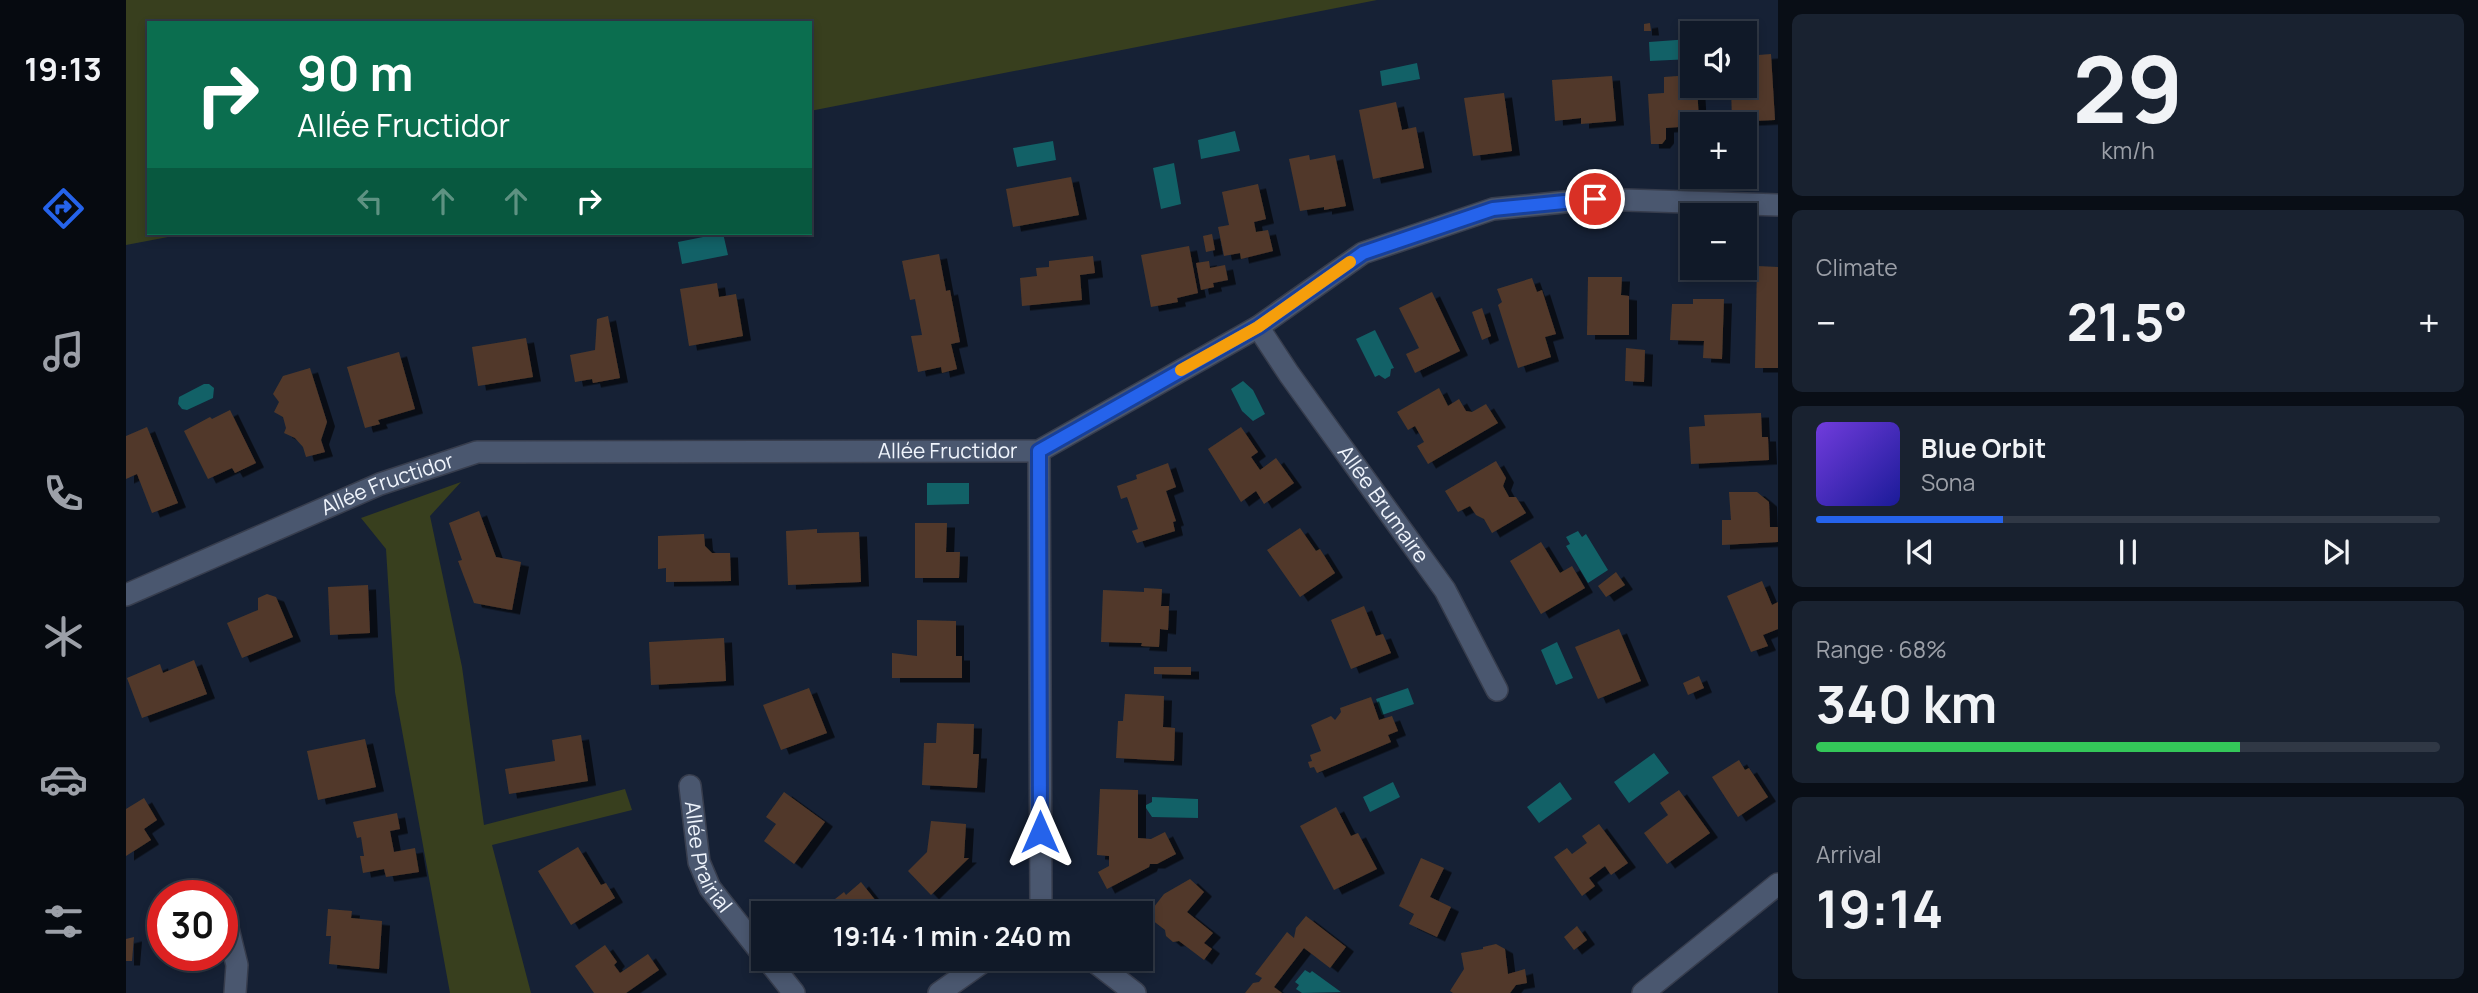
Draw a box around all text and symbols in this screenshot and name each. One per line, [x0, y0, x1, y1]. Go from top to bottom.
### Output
map controls [1680, 21, 1757, 280]
button: sound [1680, 21, 1757, 98]
text: 29 [2073, 26, 2183, 150]
text: 90 m [297, 39, 414, 106]
text: 19:13 [24, 47, 102, 91]
icon: right [182, 49, 273, 140]
text: Allée Fructidor [297, 103, 510, 147]
button: + [1680, 112, 1757, 189]
text: km/h [2101, 134, 2155, 166]
pin [1565, 169, 1625, 229]
icon: arrive [1576, 180, 1614, 218]
icon: left [351, 182, 389, 220]
icon: ahead [424, 182, 462, 220]
icon: ahead [497, 182, 535, 220]
icon: right [570, 182, 608, 220]
icon: directions [39, 184, 88, 233]
button: − [1680, 203, 1757, 280]
text: Climate [1816, 251, 1898, 283]
text: 21.5° [2067, 286, 2188, 357]
text: − [1816, 296, 1837, 348]
text: + [2418, 296, 2440, 348]
icon: music [39, 327, 88, 376]
text: Blue Orbit [1921, 430, 2046, 466]
street label: Allée Fructidor [878, 436, 1018, 464]
street label: Allée Brumaire [1332, 439, 1436, 568]
street label: Allée Fructidor [316, 446, 457, 521]
text: Sona [1921, 466, 1975, 498]
icon: phone [39, 469, 88, 518]
icon: previous [1901, 533, 1939, 571]
icon: pause [2109, 533, 2147, 571]
icon: next [2317, 533, 2355, 571]
icon: climate [39, 612, 88, 661]
text: Range · 68% [1816, 633, 1947, 665]
text: 340 km [1816, 668, 1997, 739]
icon: car [39, 755, 88, 804]
position arrow [1003, 795, 1077, 869]
street label: Allée Prairial [679, 799, 739, 918]
text: Arrival [1816, 838, 1882, 870]
text: 19:14 [1816, 873, 1943, 944]
speed limit sign: 30 [147, 880, 238, 971]
icon: filters [39, 897, 88, 946]
text: 19:14 · 1 min · 240 m [833, 918, 1071, 954]

